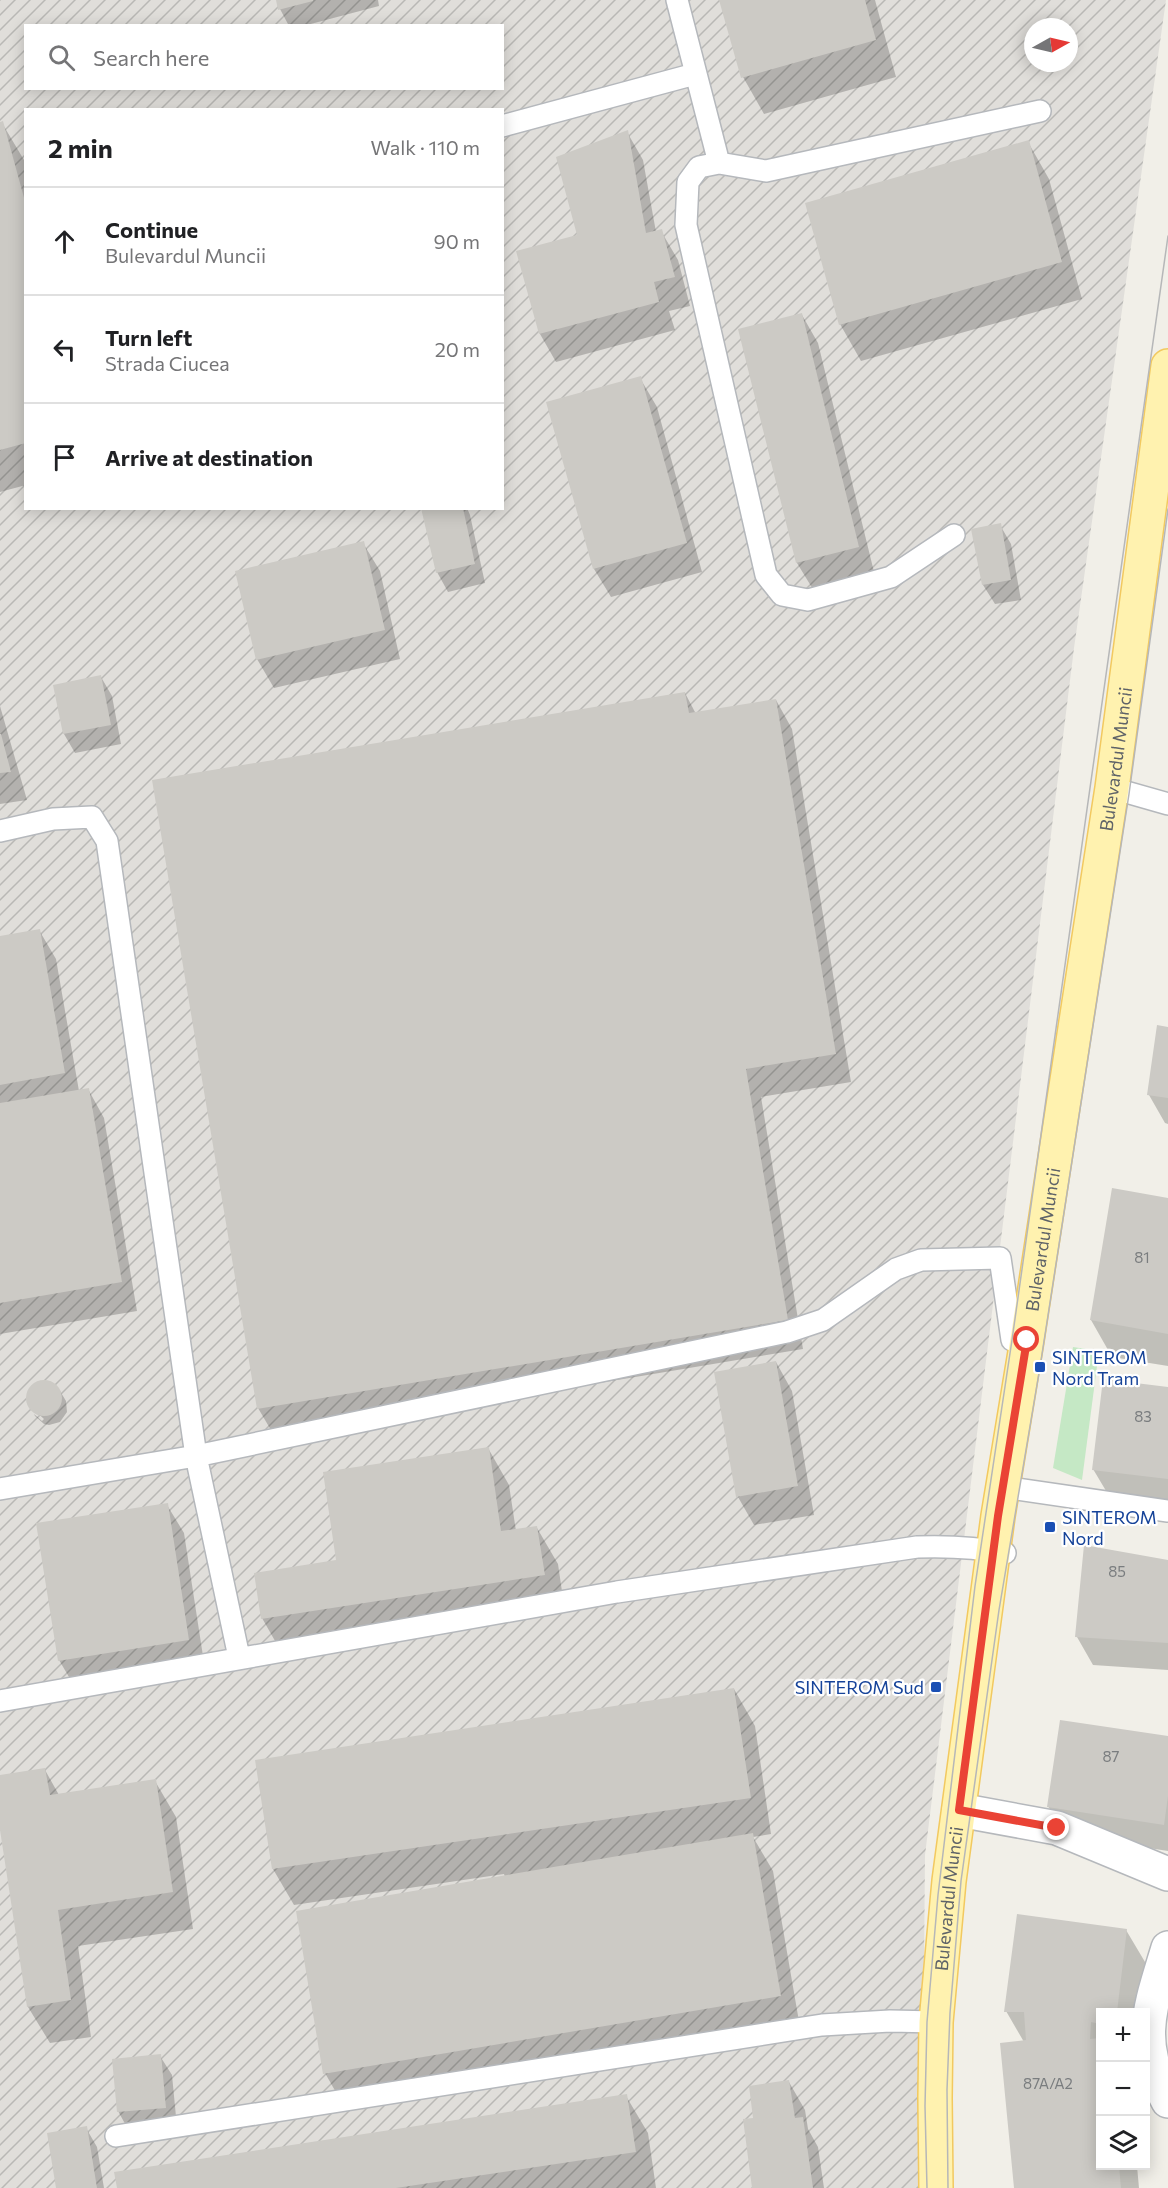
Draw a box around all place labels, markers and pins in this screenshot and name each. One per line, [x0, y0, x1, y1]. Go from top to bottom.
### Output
place label: SINTEROM Nord Tram [1052, 1346, 1147, 1389]
marker: SINTEROM Nord Tram [1033, 1360, 1047, 1374]
place label: SINTEROM Nord [1062, 1506, 1157, 1549]
marker: SINTEROM Nord [1043, 1520, 1057, 1534]
place label: SINTEROM Sud [795, 1676, 924, 1698]
marker: SINTEROM Sud [929, 1680, 943, 1694]

